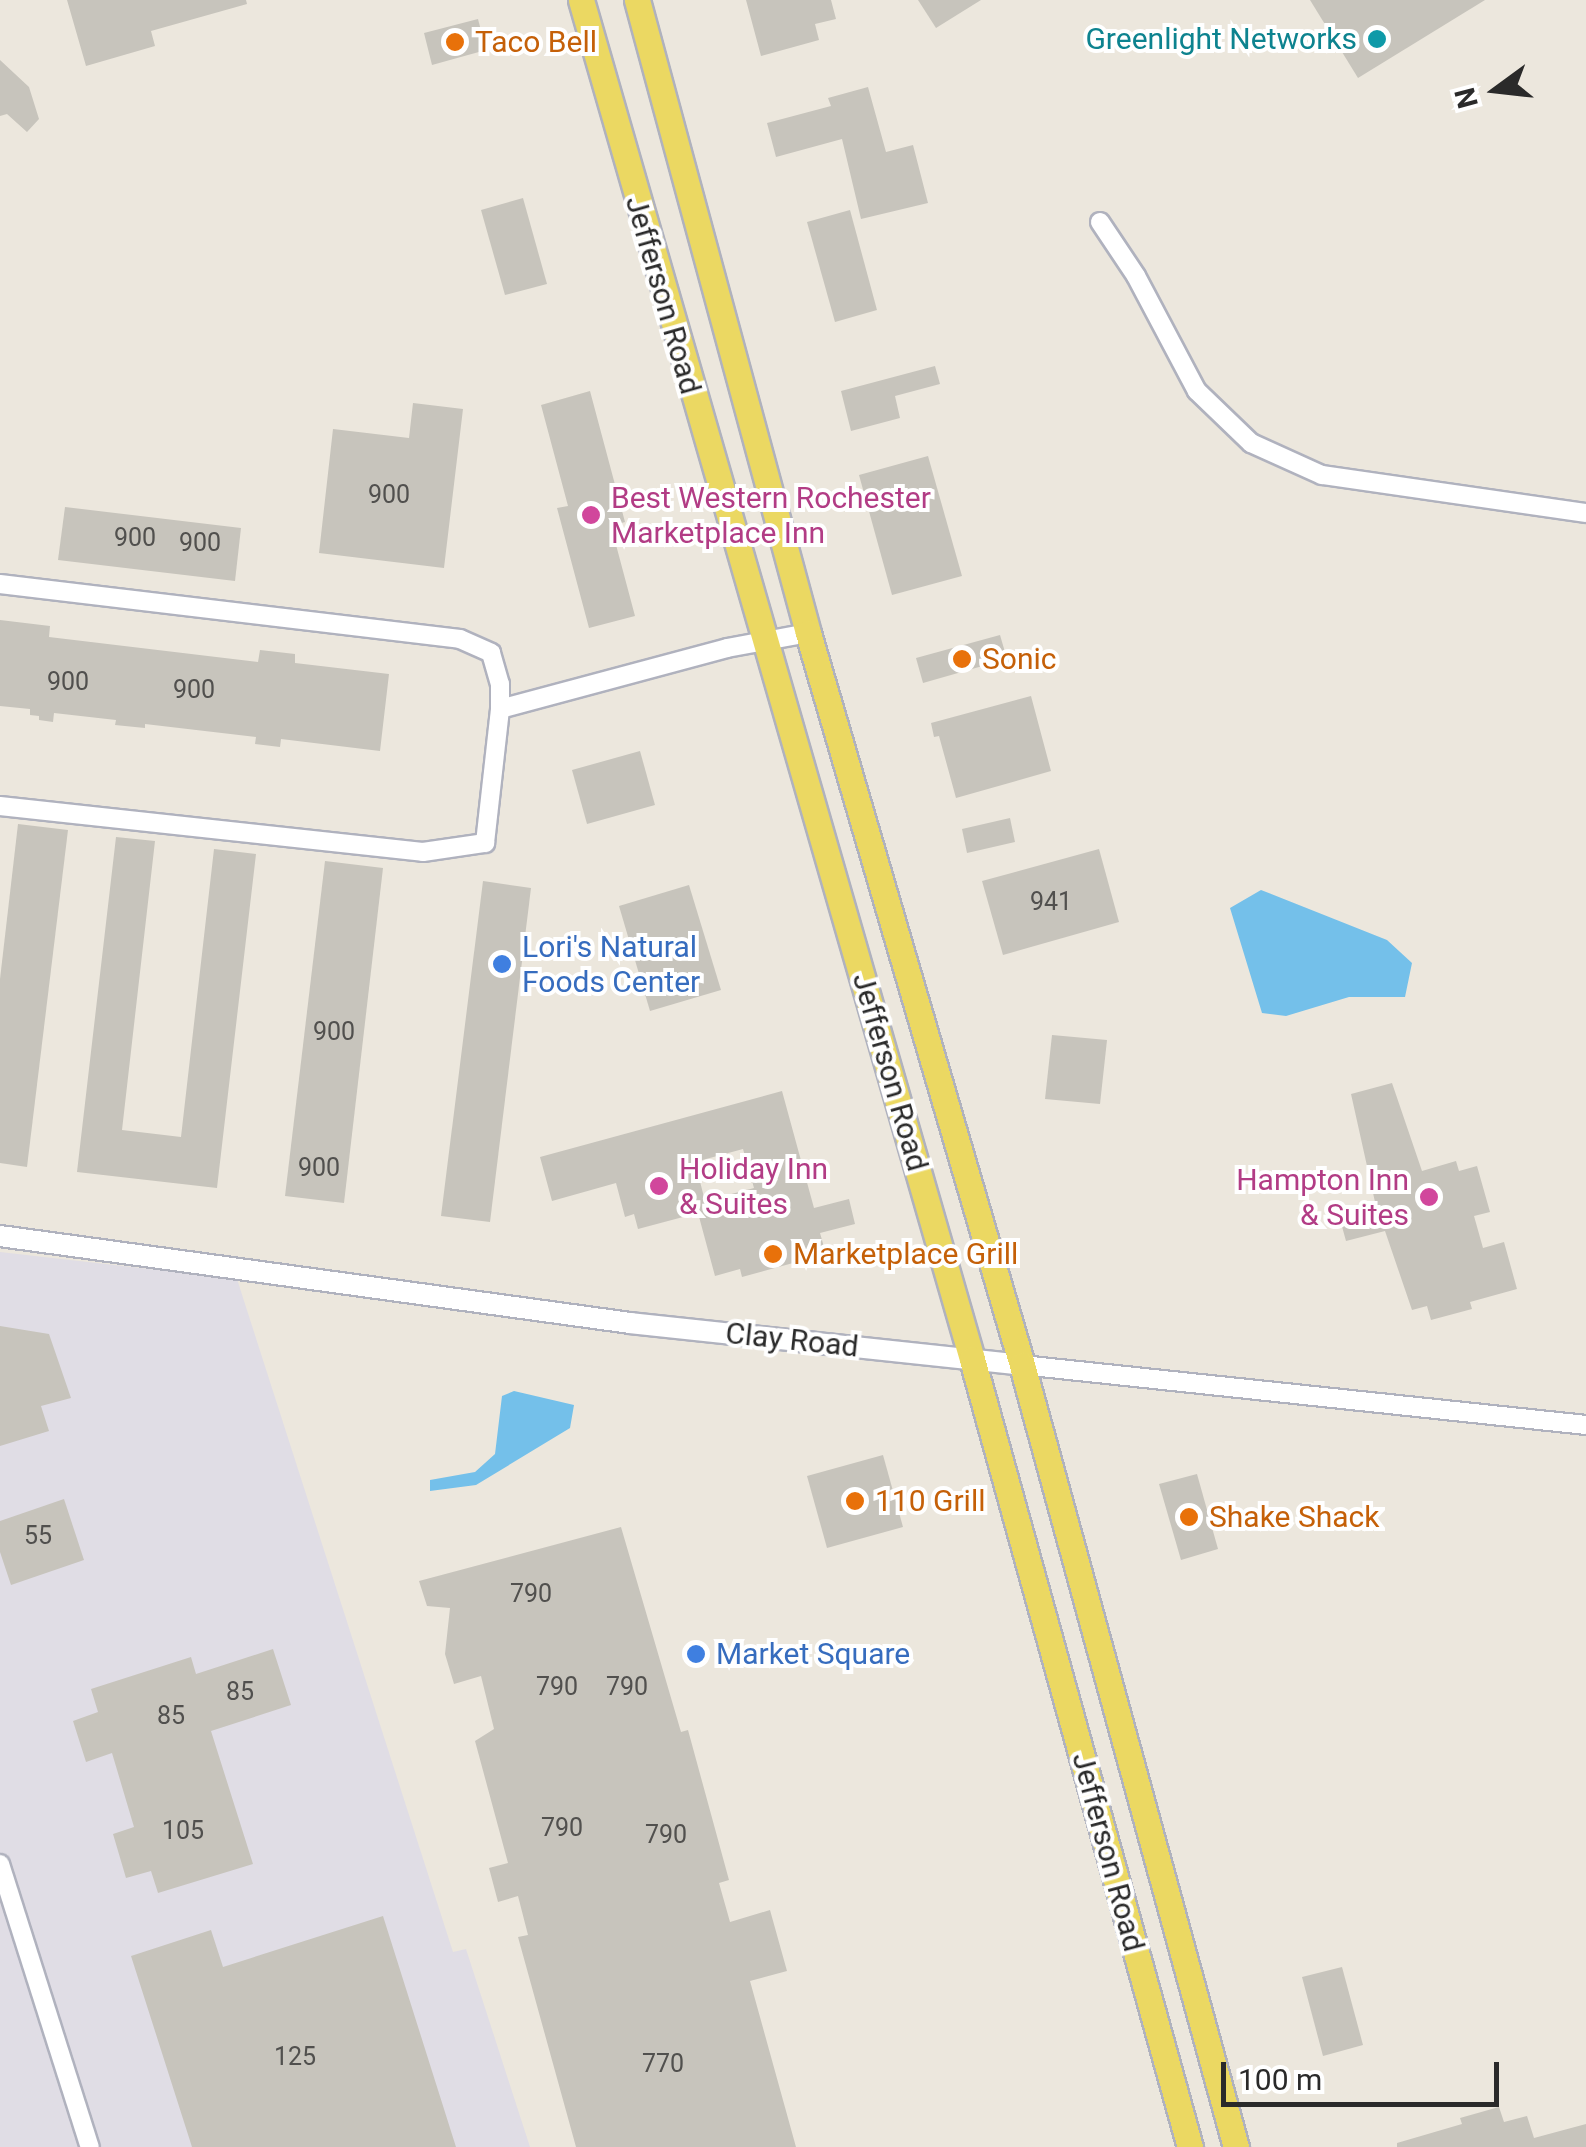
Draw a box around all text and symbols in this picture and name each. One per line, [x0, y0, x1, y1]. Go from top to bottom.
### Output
place label: Greenlight Networks [1085, 21, 1357, 57]
place label: Taco Bell [475, 24, 597, 60]
marker: Greenlight Networks [1366, 28, 1388, 50]
marker: Taco Bell [444, 31, 466, 53]
north arrow [1446, 40, 1546, 140]
text: N [1448, 84, 1485, 112]
street label: Jefferson Road [618, 192, 708, 398]
house number: 900 [368, 480, 410, 510]
place label: Best Western Rochester Marketplace Inn [611, 480, 931, 550]
marker: Best Western Rochester Marketplace Inn [580, 504, 602, 526]
house number: 900 [114, 523, 156, 553]
house number: 900 [179, 528, 221, 558]
place label: Sonic [982, 641, 1056, 677]
marker: Sonic [951, 648, 973, 670]
house number: 900 [47, 667, 89, 697]
house number: 900 [173, 675, 215, 705]
house number: 941 [1030, 887, 1072, 917]
place label: Lori's Natural Foods Center [522, 929, 700, 1000]
marker: Lori's Natural Foods Center [491, 953, 513, 975]
street label: Jefferson Road [845, 969, 935, 1175]
house number: 900 [313, 1017, 355, 1047]
place label: Holiday Inn & Suites [679, 1151, 828, 1222]
house number: 900 [298, 1153, 340, 1183]
place label: Hampton Inn & Suites [1236, 1162, 1409, 1232]
marker: Holiday Inn & Suites [648, 1175, 670, 1197]
marker: Hampton Inn & Suites [1418, 1186, 1440, 1208]
place label: Marketplace Grill [793, 1236, 1018, 1272]
marker: Marketplace Grill [762, 1243, 784, 1265]
street label: Clay Road [724, 1315, 860, 1365]
place label: 110 Grill [875, 1483, 986, 1519]
marker: 110 Grill [844, 1490, 866, 1512]
place label: Shake Shack [1209, 1499, 1379, 1535]
marker: Shake Shack [1178, 1506, 1200, 1528]
house number: 55 [24, 1521, 52, 1551]
house number: 790 [510, 1579, 552, 1609]
place label: Market Square [716, 1636, 910, 1672]
marker: Market Square [685, 1643, 707, 1665]
house number: 790 [536, 1672, 578, 1702]
house number: 790 [606, 1672, 648, 1702]
house number: 85 [226, 1677, 254, 1707]
house number: 85 [157, 1701, 185, 1731]
street label: Jefferson Road [1064, 1749, 1152, 1955]
house number: 790 [541, 1813, 583, 1843]
house number: 105 [162, 1816, 204, 1846]
house number: 790 [645, 1820, 687, 1850]
house number: 125 [274, 2042, 316, 2072]
scale bar [1226, 2042, 1504, 2104]
house number: 770 [642, 2049, 684, 2079]
text: 100 m [1238, 2062, 1322, 2097]

